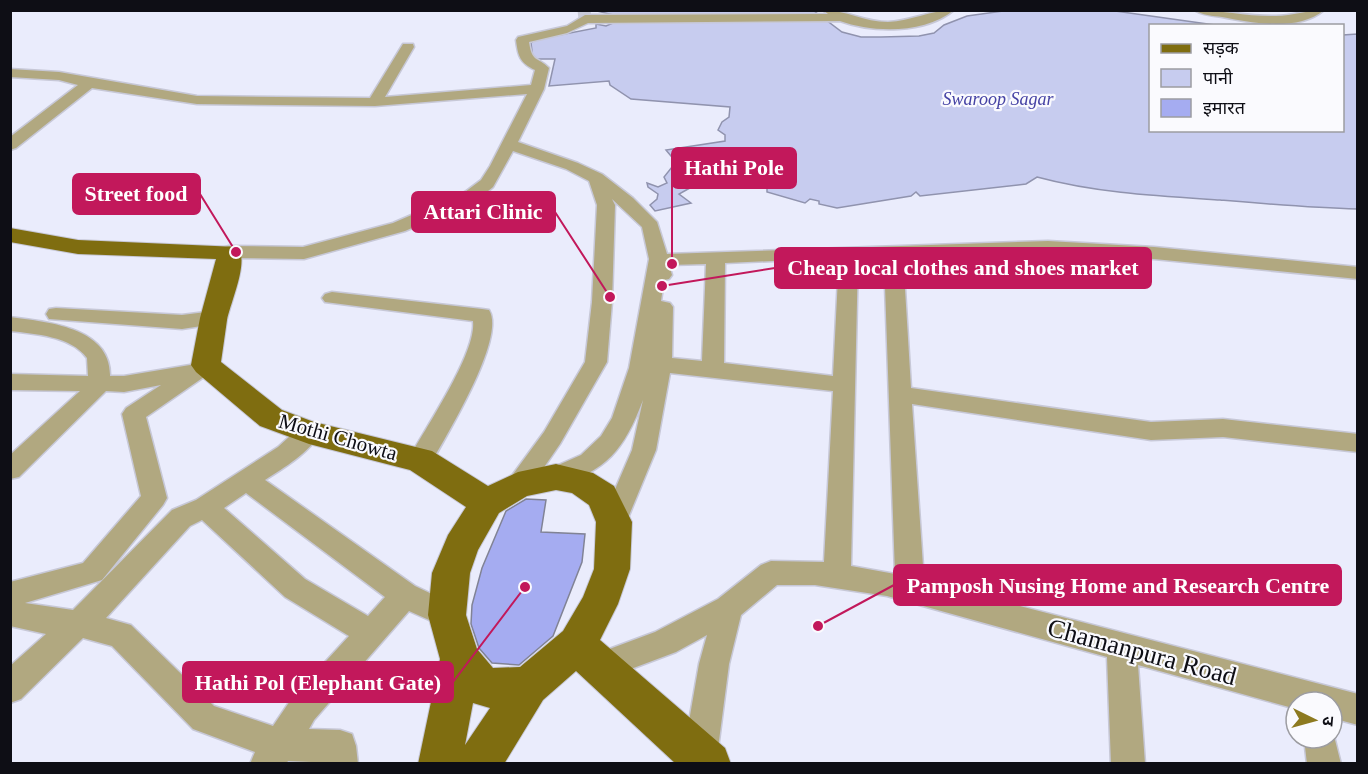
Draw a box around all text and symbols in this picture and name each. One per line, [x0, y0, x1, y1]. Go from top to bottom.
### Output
legend [1149, 24, 1344, 132]
text: सड़क [1203, 38, 1240, 58]
text: पानी [1203, 68, 1233, 88]
water label: Swaroop Sagar [943, 89, 1054, 109]
text: इमारत [1203, 98, 1246, 118]
callout: Hathi Pole [672, 148, 796, 188]
text: Hathi Pole [684, 155, 784, 180]
callout: Street food [73, 174, 200, 214]
text: Street food [85, 181, 187, 206]
callout: Attari Clinic [412, 192, 555, 232]
text: Attari Clinic [423, 199, 543, 224]
callout: Cheap local clothes and shoes market [775, 248, 1151, 288]
text: Cheap local clothes and shoes market [787, 255, 1139, 280]
street label: Mothi Chowta [276, 409, 401, 466]
callout: Pamposh Nusing Home and Research Centre [894, 565, 1341, 605]
text: Pamposh Nusing Home and Research Centre [907, 573, 1330, 598]
street label: Chamanpura Road [1044, 613, 1240, 691]
callout: Hathi Pol (Elephant Gate) [183, 662, 453, 702]
text: Hathi Pol (Elephant Gate) [195, 670, 441, 695]
north arrow [1284, 690, 1344, 750]
text: उ [1320, 716, 1337, 727]

